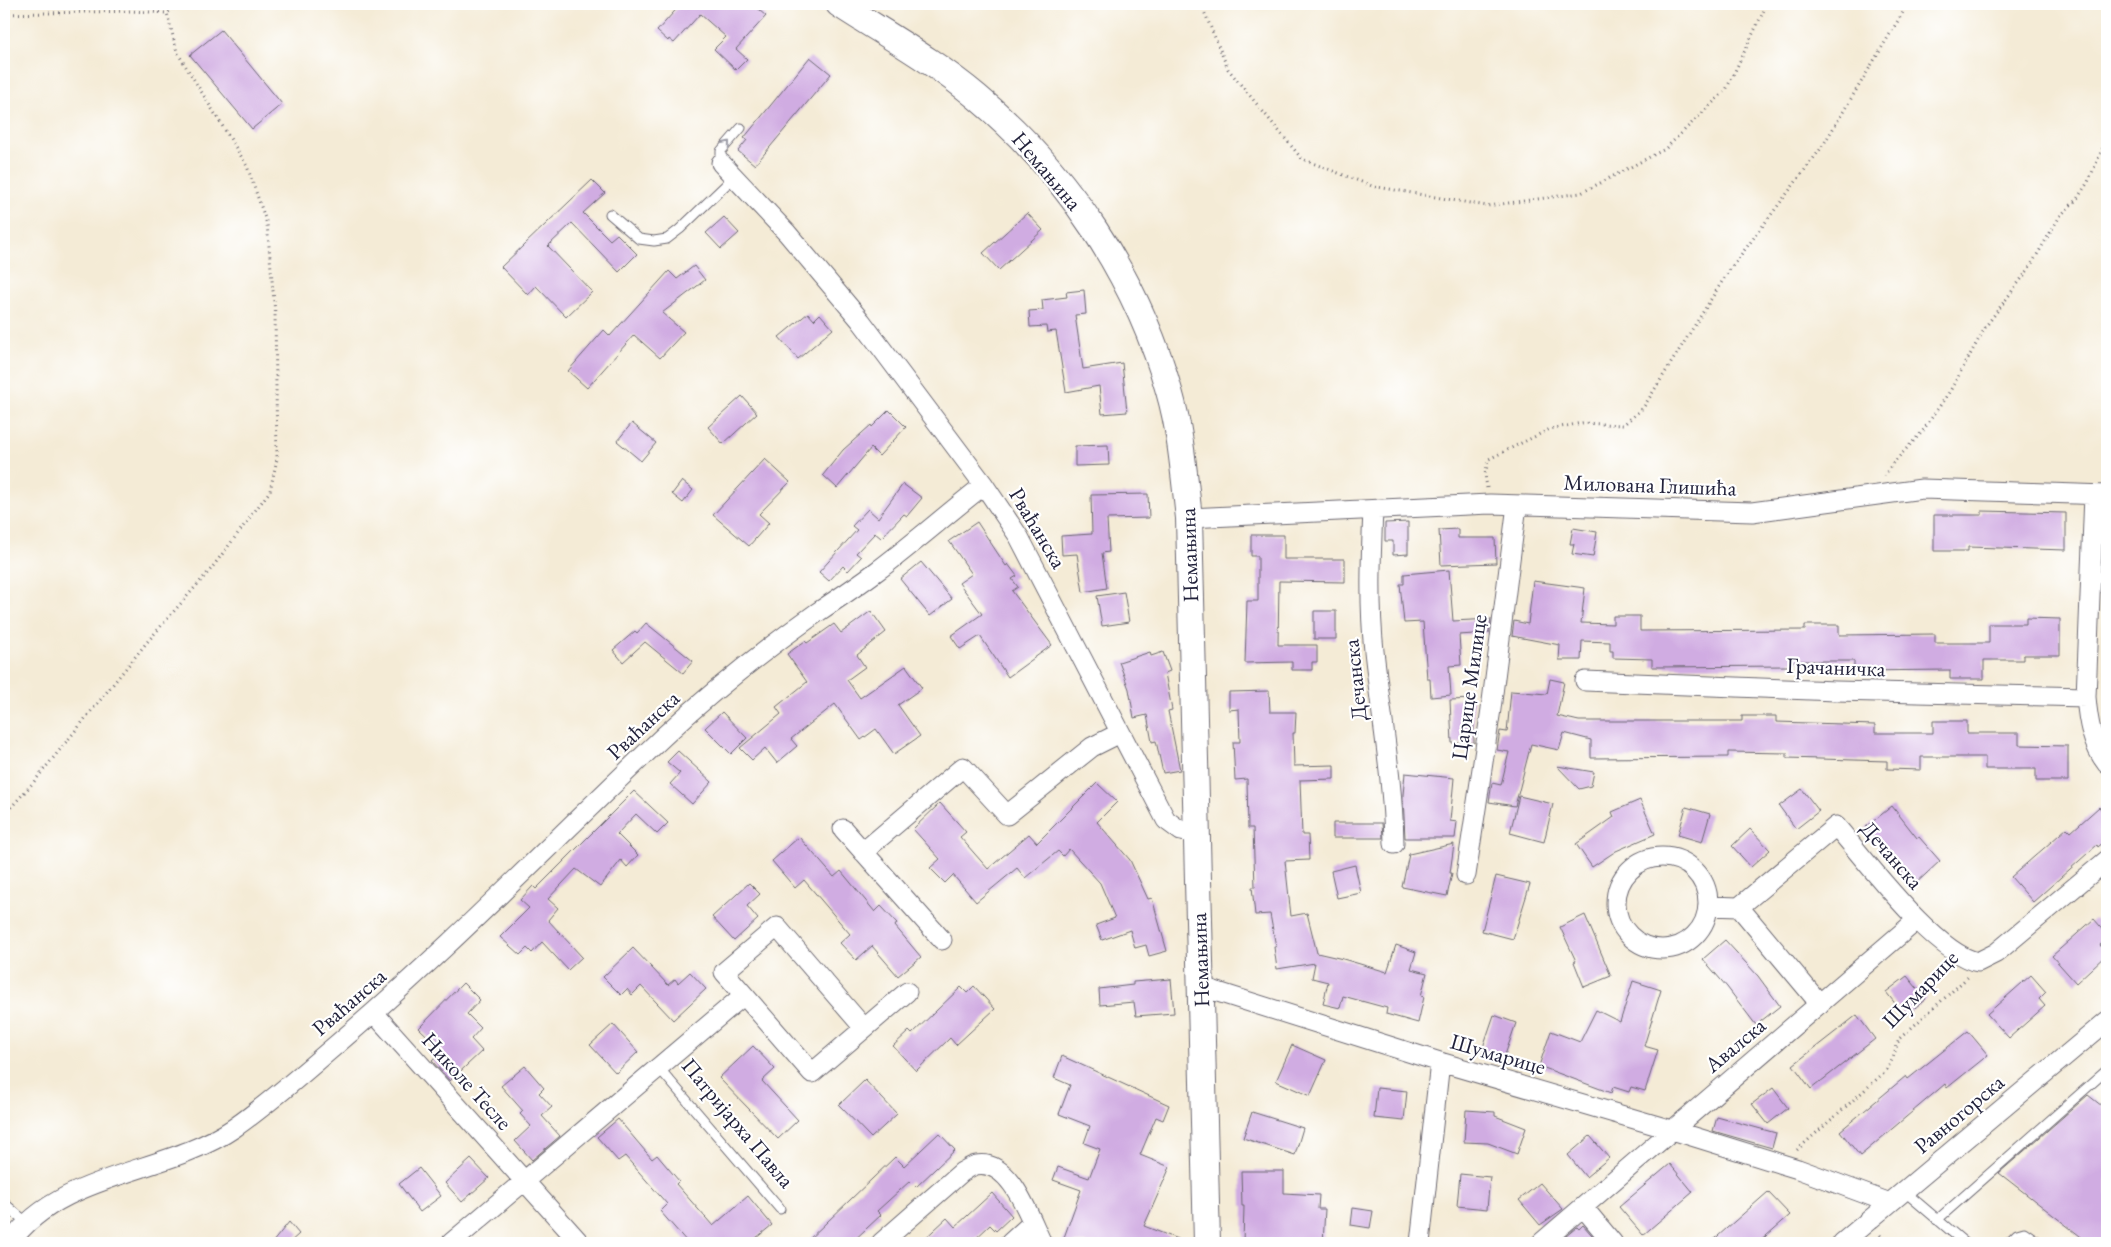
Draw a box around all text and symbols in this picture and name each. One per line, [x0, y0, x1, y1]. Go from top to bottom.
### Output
street label: Немањина [1005, 125, 1089, 217]
one-way arrow [721, 141, 730, 150]
street label: Милована Глишића [1563, 467, 1737, 503]
street label: Рваћанска [1003, 482, 1074, 574]
street label: Немањина [1173, 507, 1205, 603]
street label: Царице Милице [1444, 612, 1494, 762]
street label: Дечанска [1336, 638, 1374, 722]
street label: Грачаничка [1786, 651, 1886, 683]
street label: Рваћанска [600, 684, 686, 766]
street label: Дечанска [1854, 815, 1930, 896]
street label: Немањина [1184, 912, 1216, 1008]
street label: Шумарице [1876, 943, 1965, 1034]
street label: Рваћанска [306, 962, 392, 1042]
street label: Авалска [1698, 1011, 1772, 1080]
street label: Николе Тесле [415, 1026, 519, 1136]
street label: Шумарице [1447, 1027, 1549, 1082]
street label: Патријарха Павла [675, 1052, 801, 1194]
street label: Равногорска [1908, 1068, 2010, 1160]

